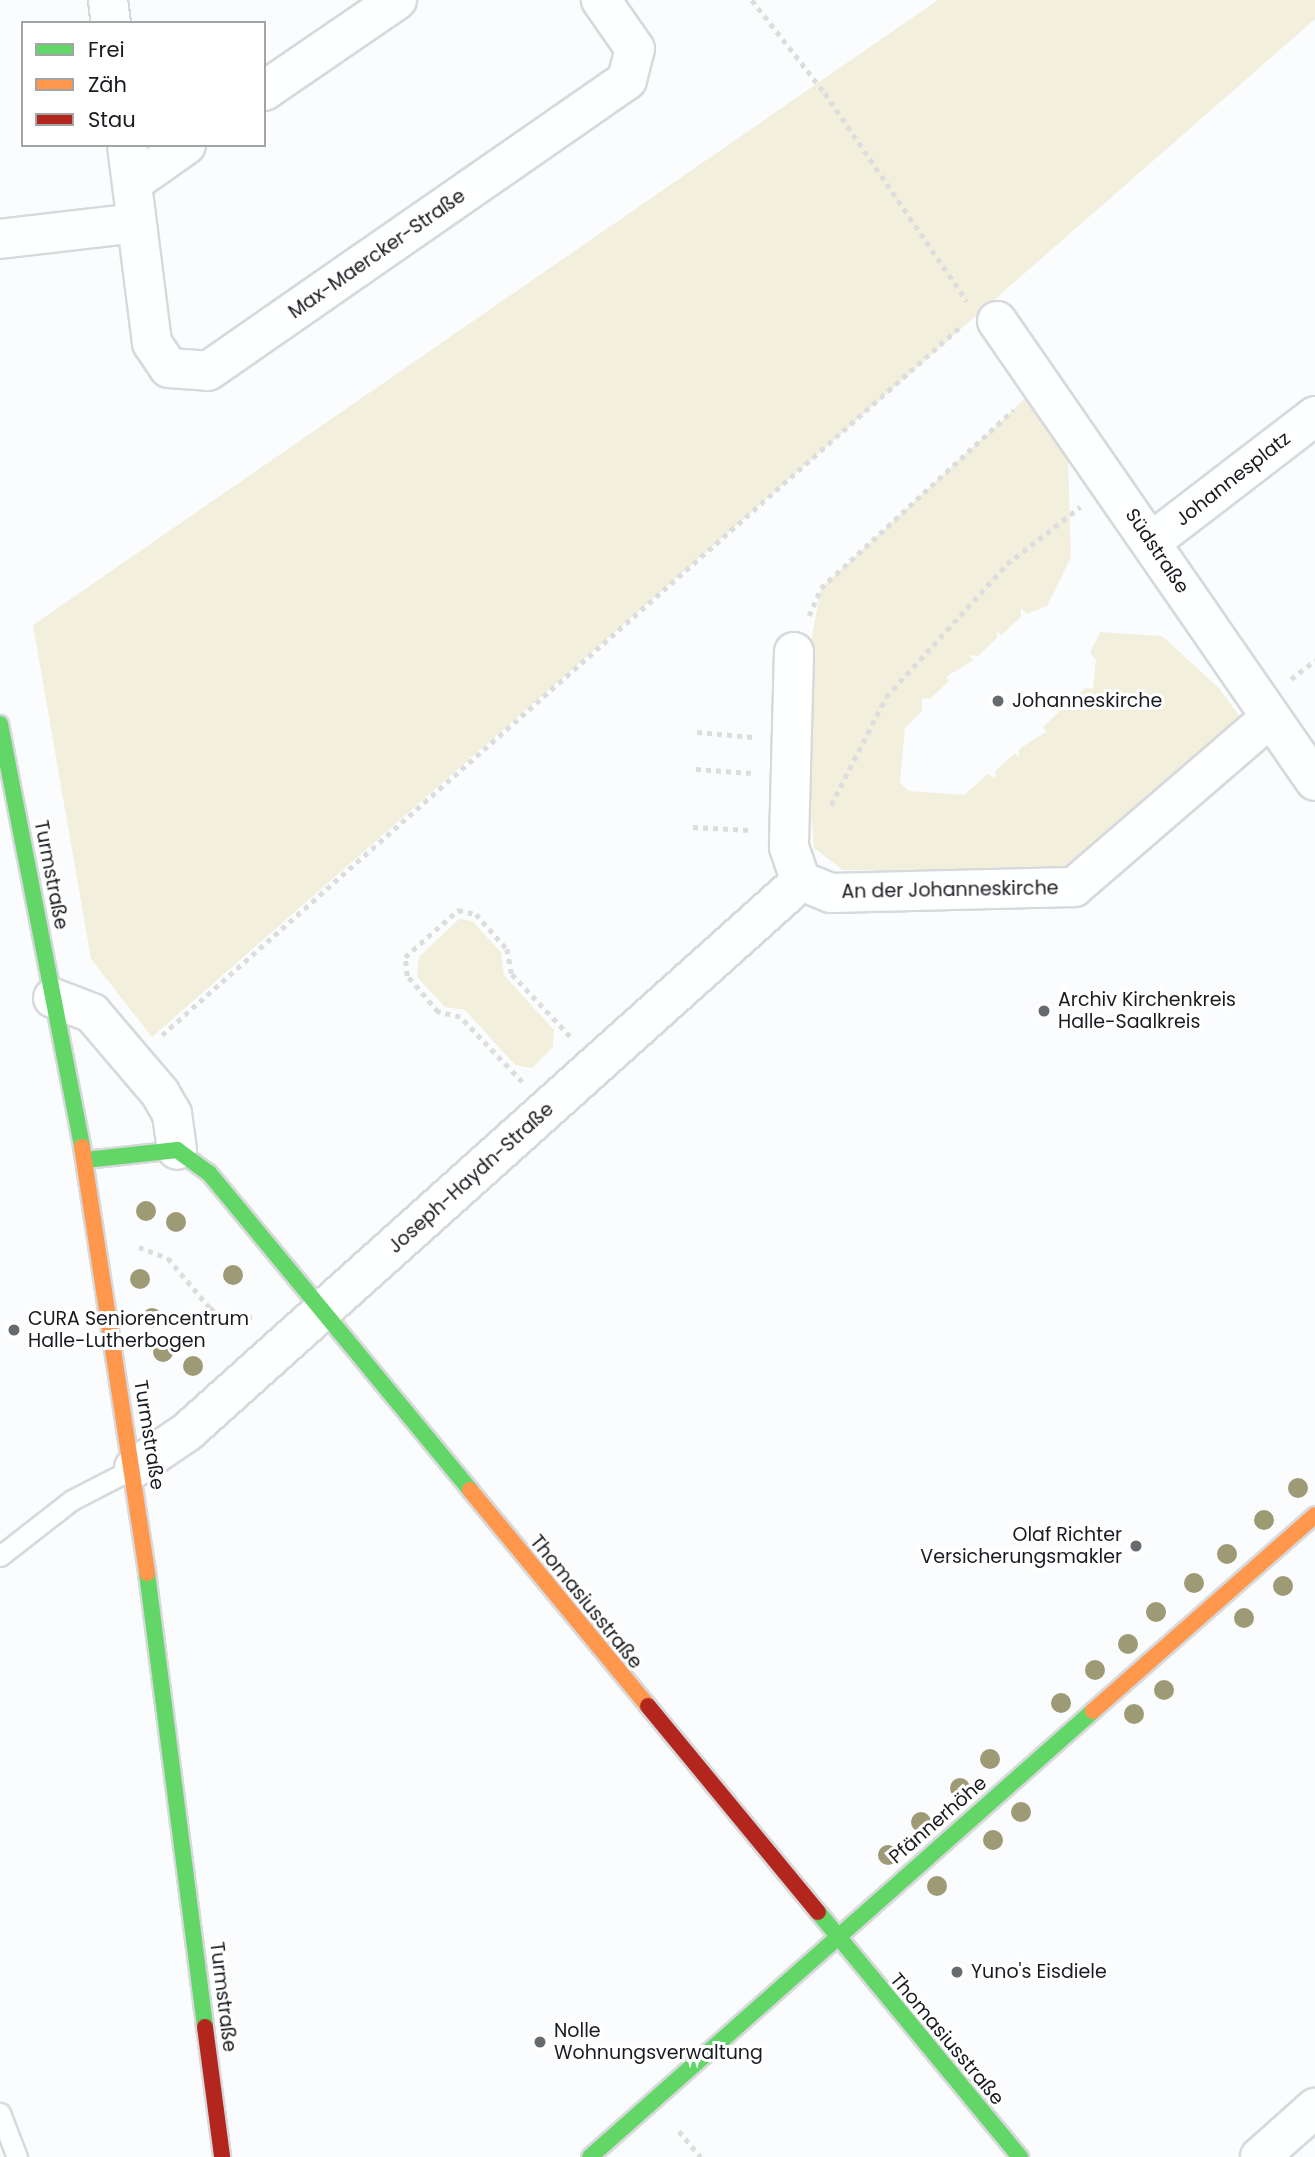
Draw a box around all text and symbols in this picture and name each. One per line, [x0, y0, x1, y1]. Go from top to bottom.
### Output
legend [21, 21, 266, 147]
text: Frei [88, 35, 125, 64]
text: Zäh [88, 70, 127, 99]
text: Stau [88, 105, 136, 134]
street label: Max-Maercker-Straße [284, 184, 470, 324]
street label: Johannesplatz [1171, 427, 1295, 531]
street label: Südstraße [1120, 504, 1194, 598]
place label: Johanneskirche [1012, 690, 1162, 712]
marker: Johanneskirche [990, 693, 1006, 709]
street label: Turmstraße [29, 819, 73, 931]
street label: An der Johanneskirche [841, 877, 1059, 903]
place label: Archiv Kirchenkreis Halle-Saalkreis [1058, 989, 1236, 1033]
marker: Archiv Kirchenkreis Halle-Saalkreis [1036, 1003, 1052, 1019]
street label: Joseph-Haydn-Straße [384, 1098, 558, 1258]
place label: CURA Seniorencentrum Halle-Lutherbogen [28, 1308, 249, 1352]
marker: CURA Seniorencentrum Halle-Lutherbogen [6, 1322, 22, 1338]
street label: Turmstraße [129, 1379, 169, 1491]
place label: Olaf Richter Versicherungsmakler [920, 1524, 1122, 1568]
street label: Thomasiusstraße [525, 1531, 647, 1673]
marker: Olaf Richter Versicherungsmakler [1128, 1538, 1144, 1554]
street label: Pfännerhöhe [885, 1772, 991, 1868]
street label: Turmstraße [205, 1941, 241, 2053]
place label: Yuno's Eisdiele [971, 1961, 1107, 1983]
marker: Yuno's Eisdiele [949, 1964, 965, 1980]
street label: Thomasiusstraße [885, 1968, 1009, 2110]
place label: Nolle Wohnungsverwaltung [554, 2020, 763, 2064]
marker: Nolle Wohnungsverwaltung [532, 2034, 548, 2050]

